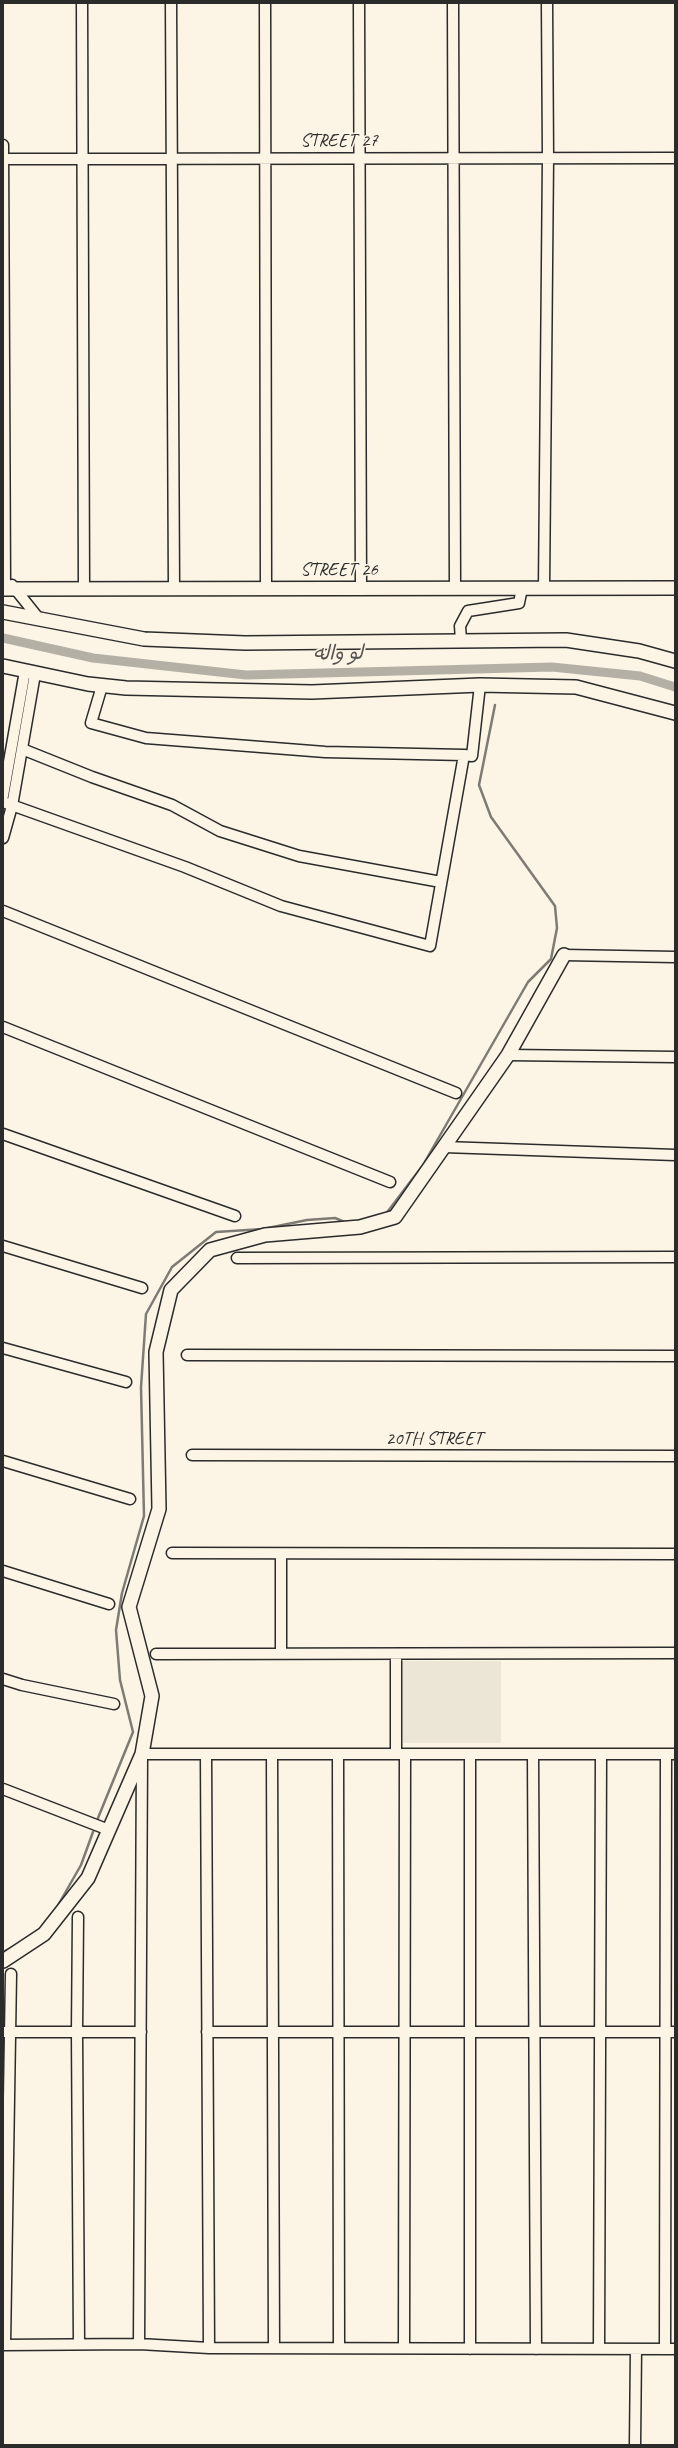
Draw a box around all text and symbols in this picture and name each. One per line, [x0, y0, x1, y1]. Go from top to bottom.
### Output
street label: STREET 27 [300, 130, 378, 152]
street label: STREET 26 [300, 559, 378, 581]
water label: لو واله [313, 642, 363, 666]
street label: 20TH STREET [385, 1428, 483, 1450]

